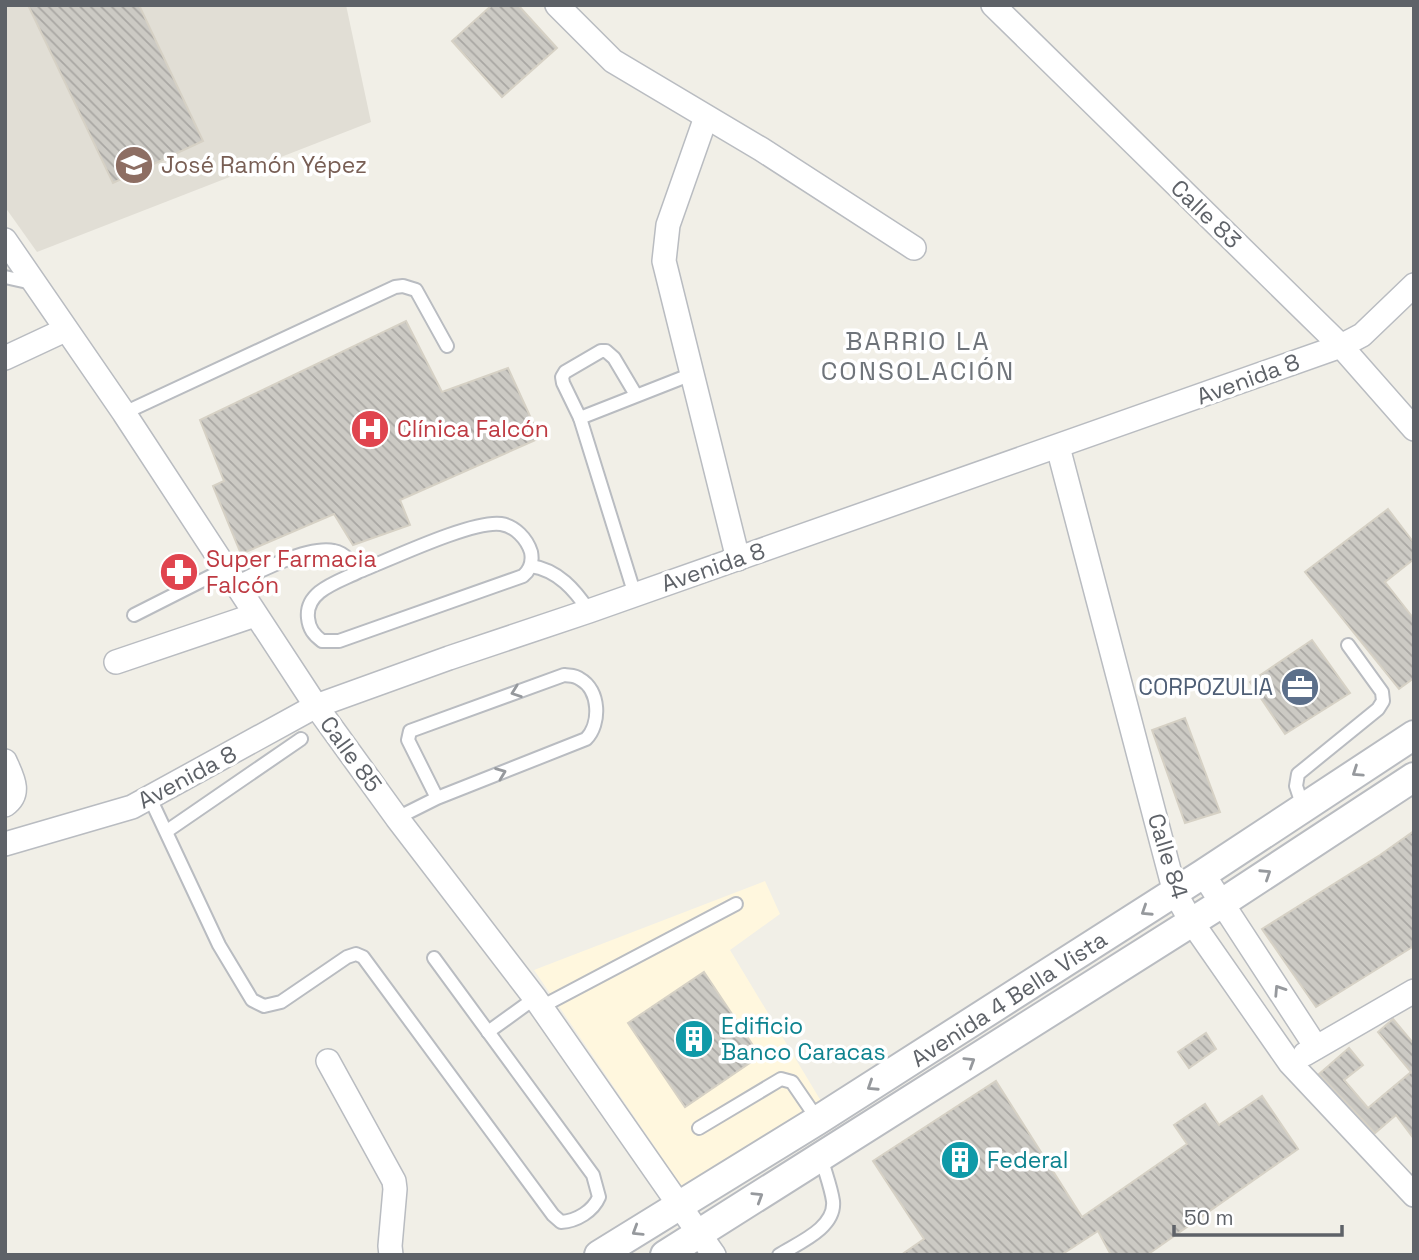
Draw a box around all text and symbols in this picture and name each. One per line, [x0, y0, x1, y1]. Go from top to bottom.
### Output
school or university icon: José Ramón Yépez [113, 144, 155, 186]
place label: José Ramón Yépez [161, 150, 367, 180]
street label: Calle 83 [1164, 173, 1248, 255]
district label: BARRIO LA CONSOLACIÓN [821, 324, 1015, 388]
street label: Avenida 8 [1192, 346, 1304, 412]
hospital icon: Clínica Falcón [349, 408, 391, 450]
place label: Clínica Falcón [397, 414, 549, 444]
street label: Avenida 8 [657, 535, 769, 599]
place label: Super Farmacia Falcón [206, 544, 377, 600]
pharmacy icon: Super Farmacia Falcón [158, 551, 200, 593]
office icon: CORPOZULIA [1279, 666, 1321, 708]
place label: CORPOZULIA [1138, 672, 1273, 702]
one-way arrow [511, 684, 523, 698]
street label: Calle 85 [313, 710, 389, 798]
street label: Avenida 8 [132, 738, 242, 816]
one-way arrow [1352, 764, 1365, 777]
one-way arrow [494, 768, 506, 782]
street label: Calle 84 [1141, 810, 1195, 902]
one-way arrow [1258, 869, 1271, 882]
one-way arrow [1141, 902, 1154, 915]
street label: Avenida 4 Bella Vista [905, 924, 1113, 1074]
one-way arrow [1275, 985, 1287, 998]
place label: Edificio Banco Caracas [721, 1011, 886, 1067]
building icon: Edificio Banco Caracas [673, 1018, 715, 1060]
one-way arrow [963, 1057, 976, 1070]
one-way arrow [866, 1077, 879, 1090]
building icon: Federal [939, 1139, 981, 1181]
place label: Federal [987, 1145, 1068, 1175]
one-way arrow [750, 1192, 763, 1205]
scale bar [1174, 1194, 1342, 1238]
text: 50 m [1184, 1204, 1234, 1231]
one-way arrow [631, 1223, 644, 1236]

